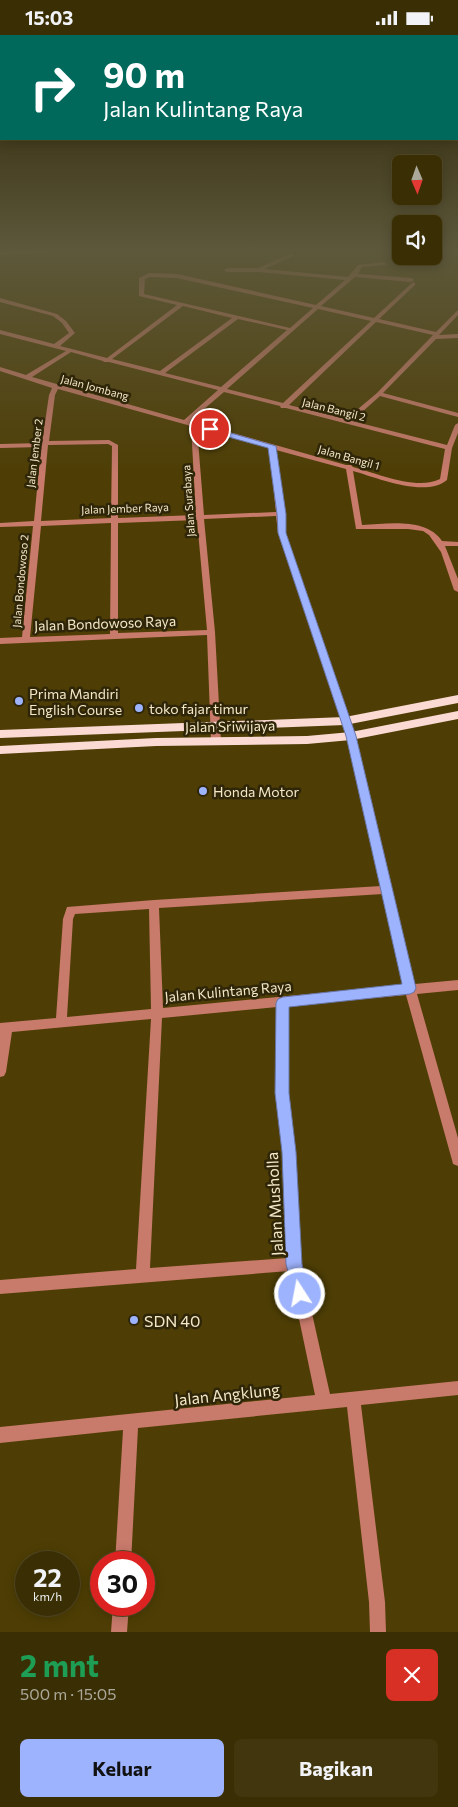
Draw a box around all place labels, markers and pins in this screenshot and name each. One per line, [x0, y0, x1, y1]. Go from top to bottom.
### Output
pin [189, 408, 231, 450]
place label: Prima Mandiri English Course [29, 685, 122, 718]
marker: Prima Mandiri English Course [13, 695, 25, 707]
place label: toko fajar timur [149, 700, 249, 717]
marker: toko fajar timur [133, 702, 145, 714]
place label: Honda Motor [213, 783, 300, 800]
marker: Honda Motor [197, 785, 209, 797]
place label: SDN 40 [144, 1311, 200, 1330]
marker: SDN 40 [128, 1314, 140, 1326]

